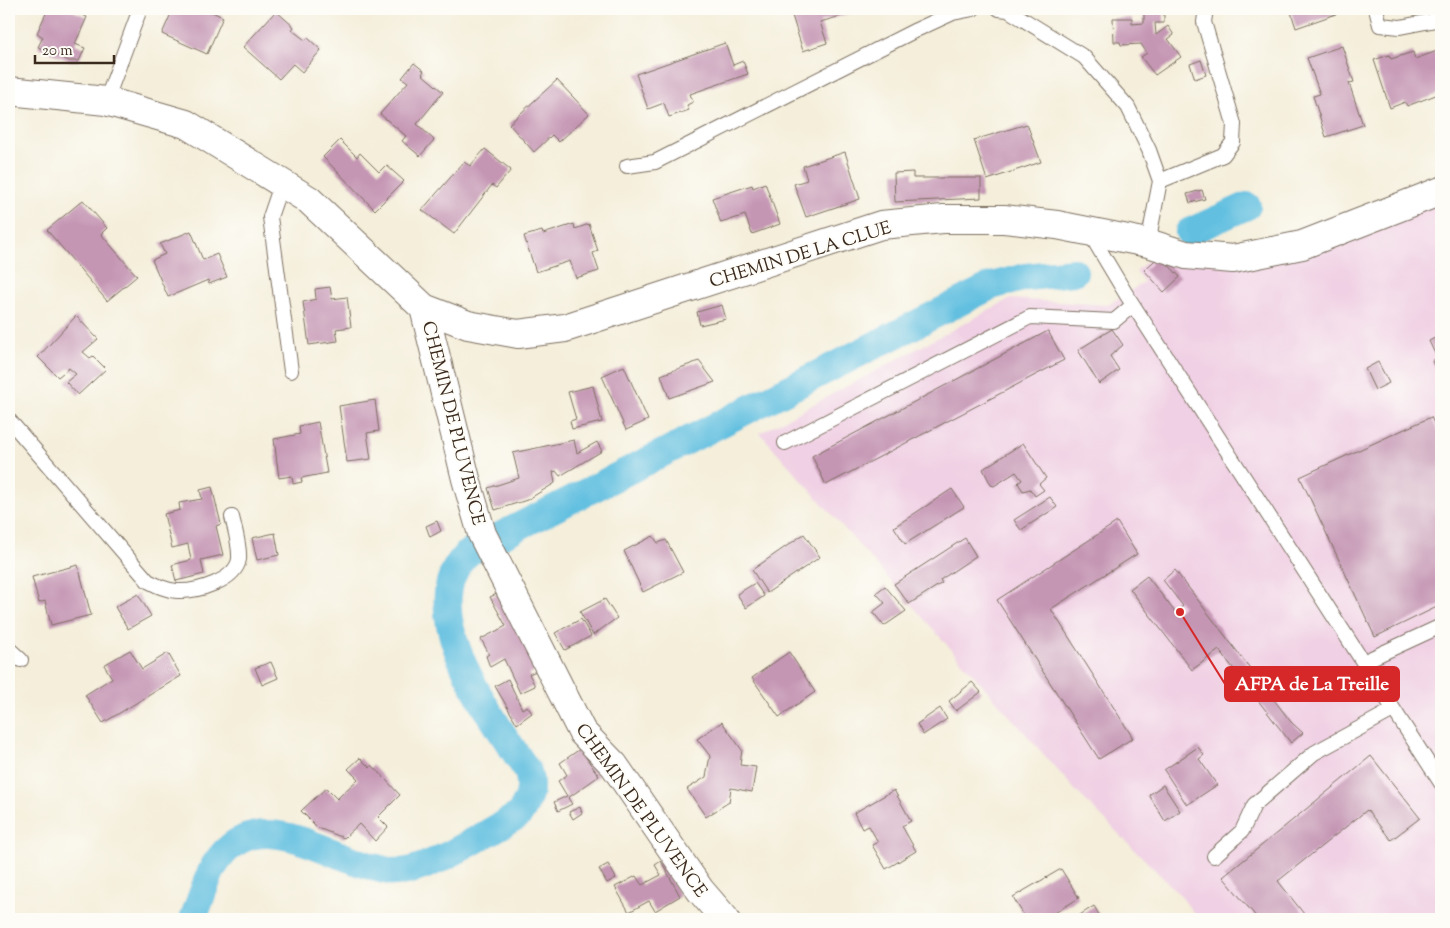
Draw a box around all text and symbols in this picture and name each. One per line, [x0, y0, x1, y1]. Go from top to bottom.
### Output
scale bar [35, 32, 114, 64]
text: 20 m [42, 41, 73, 62]
street label: CHEMIN DE LA CLUE [706, 216, 895, 296]
street label: CHEMIN DE PLUVENCE [414, 319, 490, 528]
callout: AFPA de La Treille [1225, 667, 1399, 701]
text: AFPA de La Treille [1235, 672, 1389, 699]
street label: CHEMIN DE PLUVENCE [568, 719, 713, 904]

